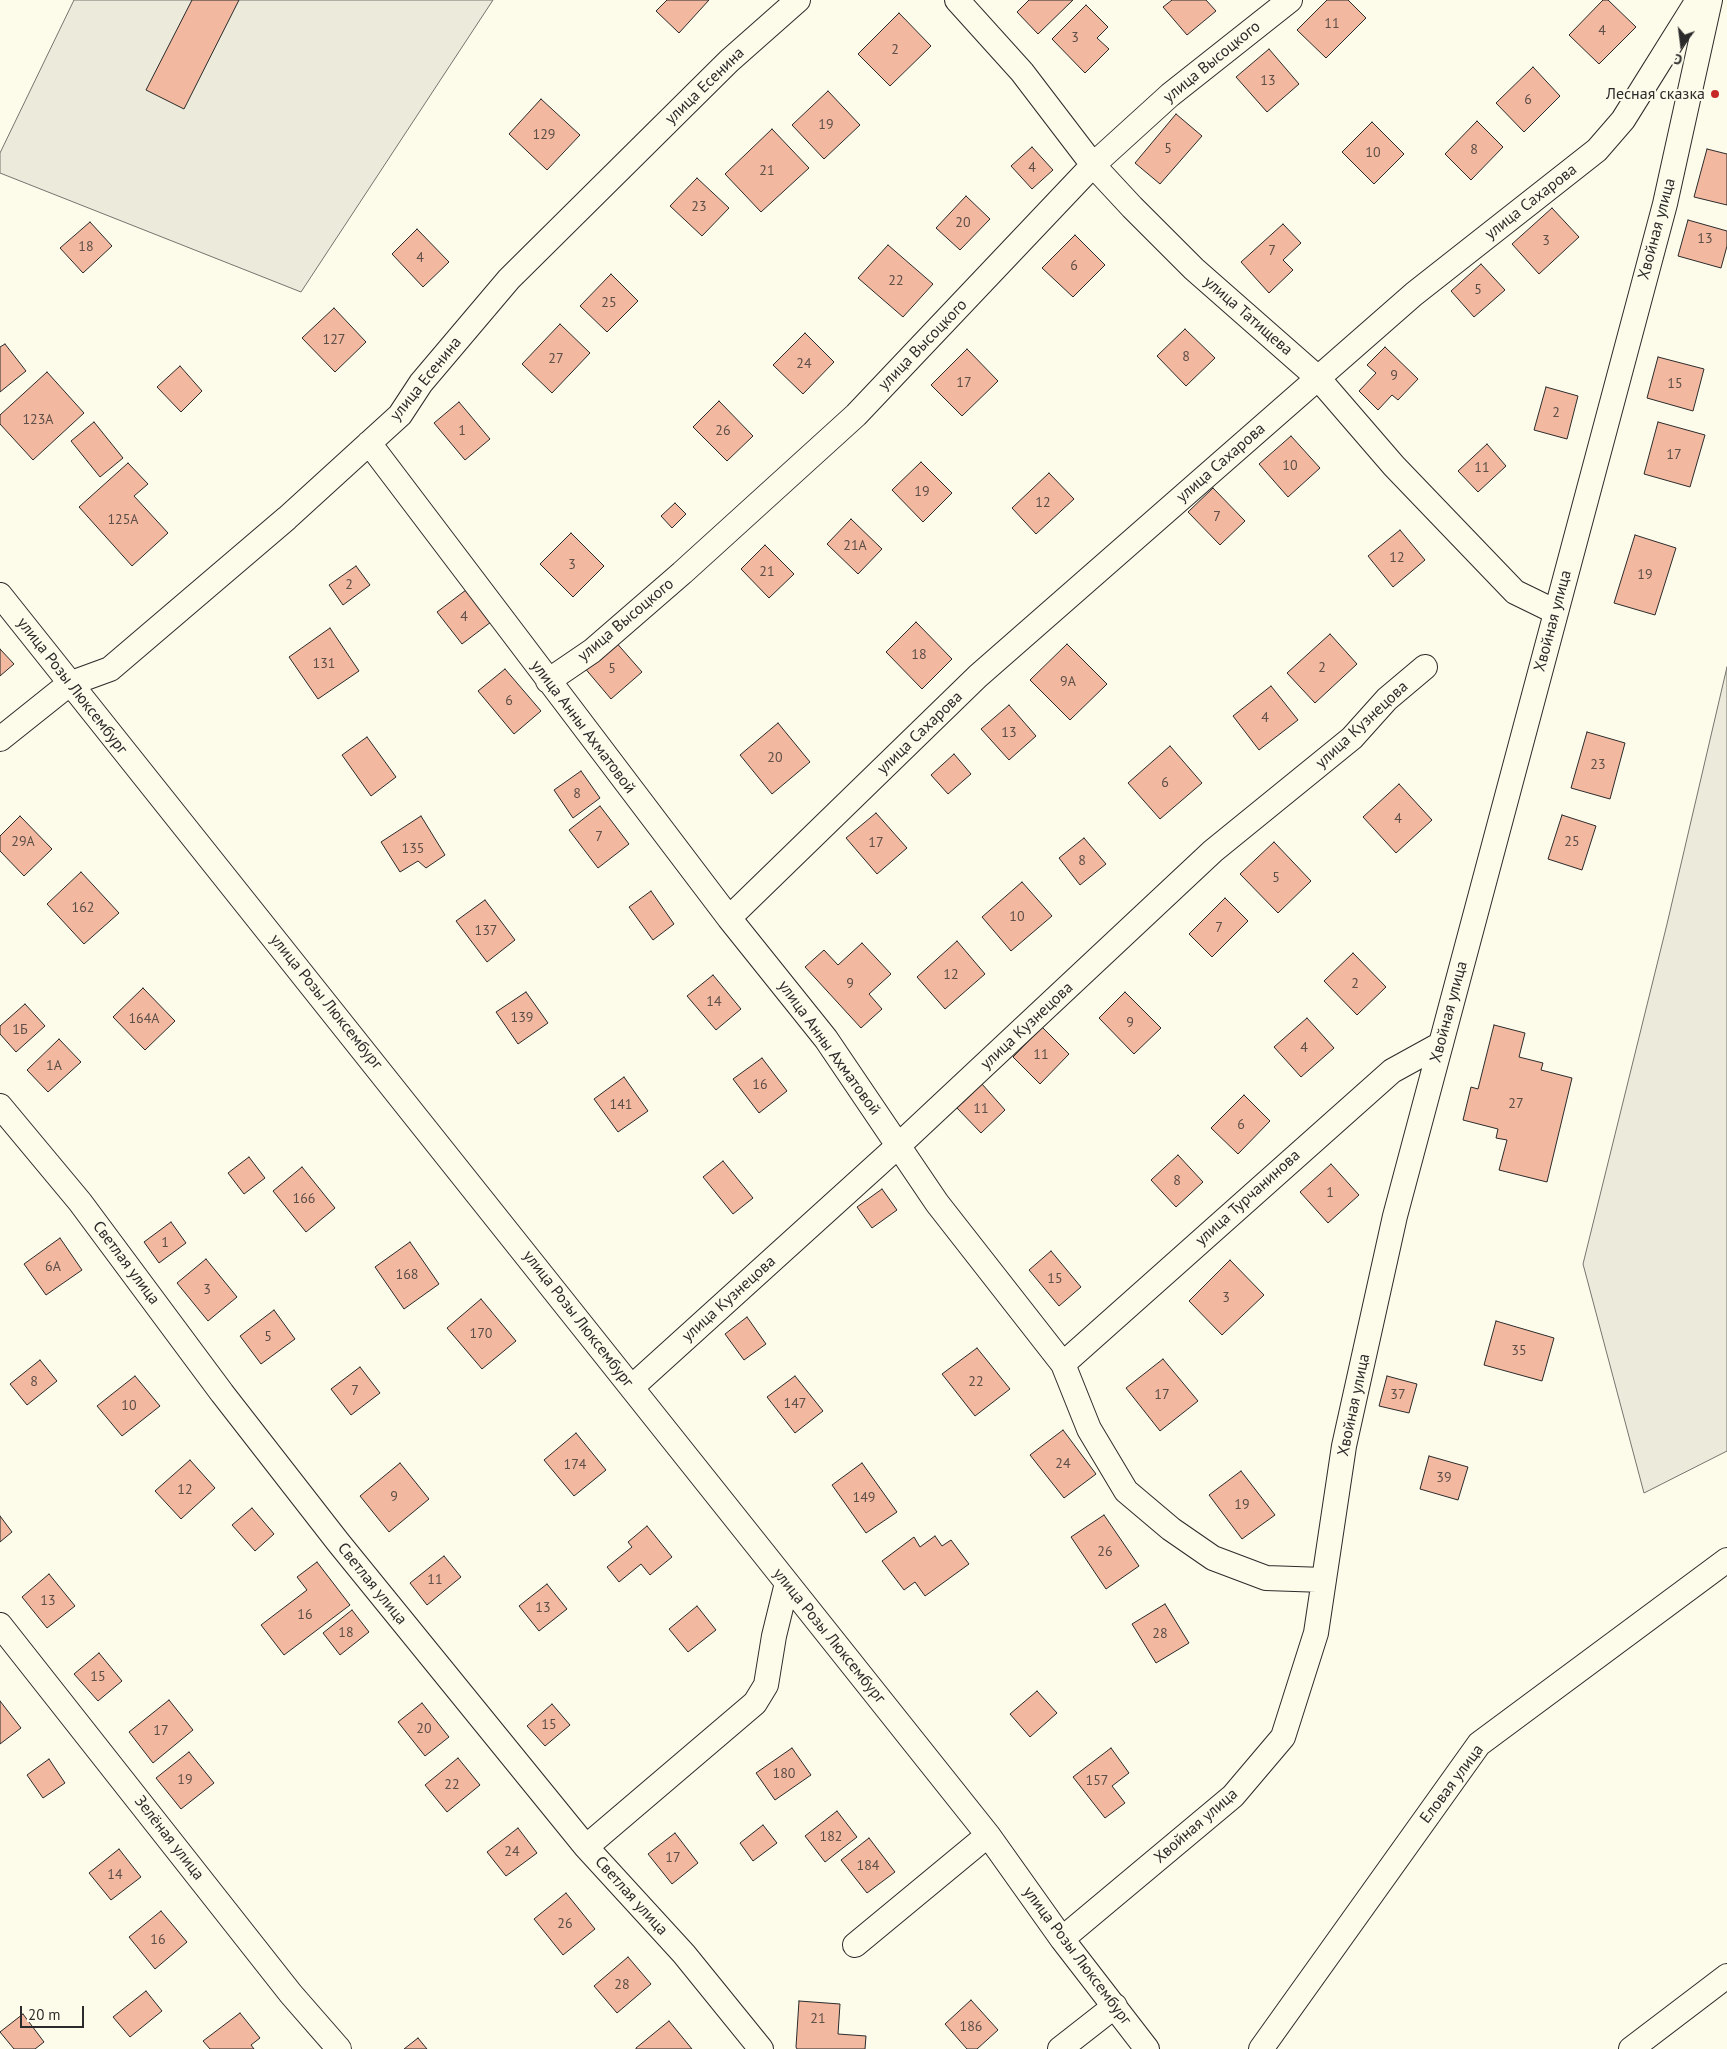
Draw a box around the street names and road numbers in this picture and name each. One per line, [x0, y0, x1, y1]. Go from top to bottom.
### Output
street label: улица Высоцкого [1160, 17, 1264, 107]
street label: улица Есенина [661, 43, 749, 129]
street label: улица Сахарова [1481, 160, 1581, 244]
street label: Хвойная улица [1634, 176, 1680, 282]
street label: улица Татищева [1200, 272, 1296, 360]
street label: улица Высоцкого [875, 295, 971, 395]
street label: улица Есенина [386, 333, 466, 425]
street label: улица Сахарова [1173, 419, 1269, 507]
street label: Хвойная улица [1530, 568, 1576, 674]
street label: улица Высоцкого [574, 574, 678, 666]
street label: улица Розы Люксембург [13, 614, 131, 758]
street label: улица Анны Ахматовой [527, 657, 639, 797]
street label: улица Кузнецова [1312, 677, 1412, 773]
street label: улица Сахарова [873, 687, 967, 779]
street label: улица Розы Люксембург [266, 930, 386, 1074]
street label: Хвойная улица [1426, 959, 1472, 1065]
street label: улица Анны Ахматовой [774, 977, 884, 1119]
street label: улица Кузнецова [977, 978, 1077, 1074]
street label: улица Турчанинова [1192, 1146, 1304, 1250]
street label: Светлая улица [88, 1217, 164, 1309]
street label: улица Розы Люксембург [519, 1247, 637, 1391]
street label: улица Кузнецова [678, 1252, 780, 1346]
street label: Хвойная улица [1334, 1352, 1374, 1458]
street label: Светлая улица [333, 1539, 411, 1629]
street label: улица Розы Люксембург [769, 1564, 889, 1708]
street label: Еловая улица [1416, 1741, 1488, 1827]
street label: Хвойная улица [1150, 1785, 1242, 1867]
street label: Зелёная улица [130, 1792, 208, 1884]
street label: Светлая улица [590, 1852, 672, 1940]
street label: улица Розы Люксембург [1019, 1883, 1135, 2029]

